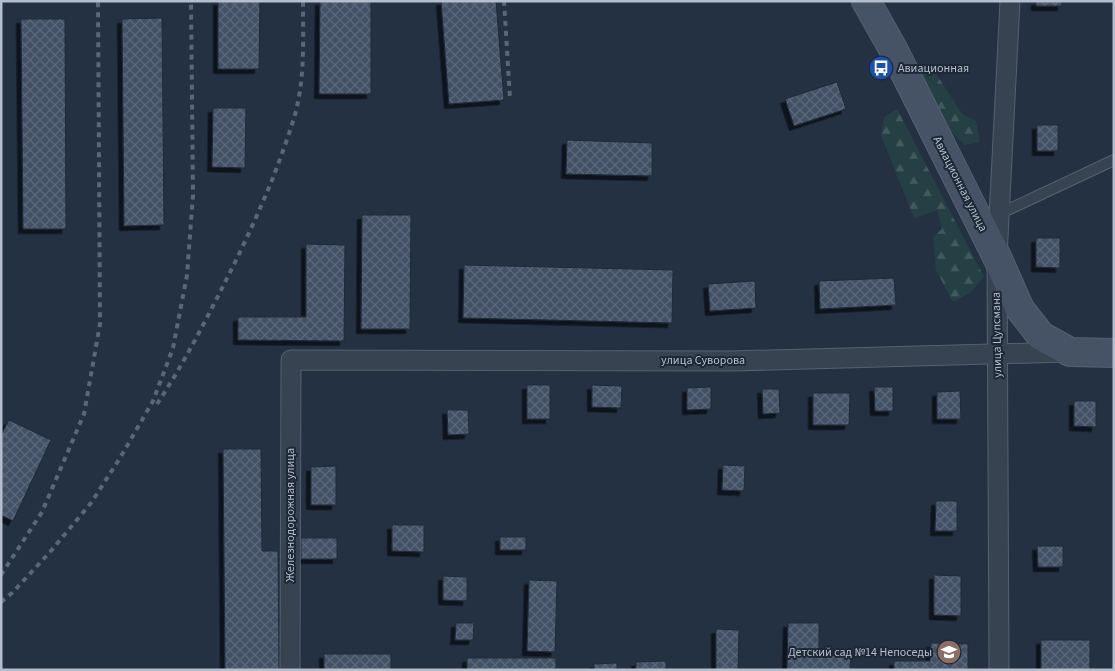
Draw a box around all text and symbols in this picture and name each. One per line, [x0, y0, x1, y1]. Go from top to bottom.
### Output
bus stop icon: Авиационная [868, 55, 894, 81]
place label: Авиационная [898, 60, 969, 77]
street label: Авиационная улица [929, 133, 991, 235]
street label: улица Цупсмана [988, 292, 1006, 378]
street label: улица Суворова [661, 352, 745, 369]
street label: Железнодорожная улица [282, 448, 299, 582]
school or university icon: Детский сад №14 Непоседы [936, 639, 962, 665]
place label: Детский сад №14 Непоседы [788, 644, 932, 661]

